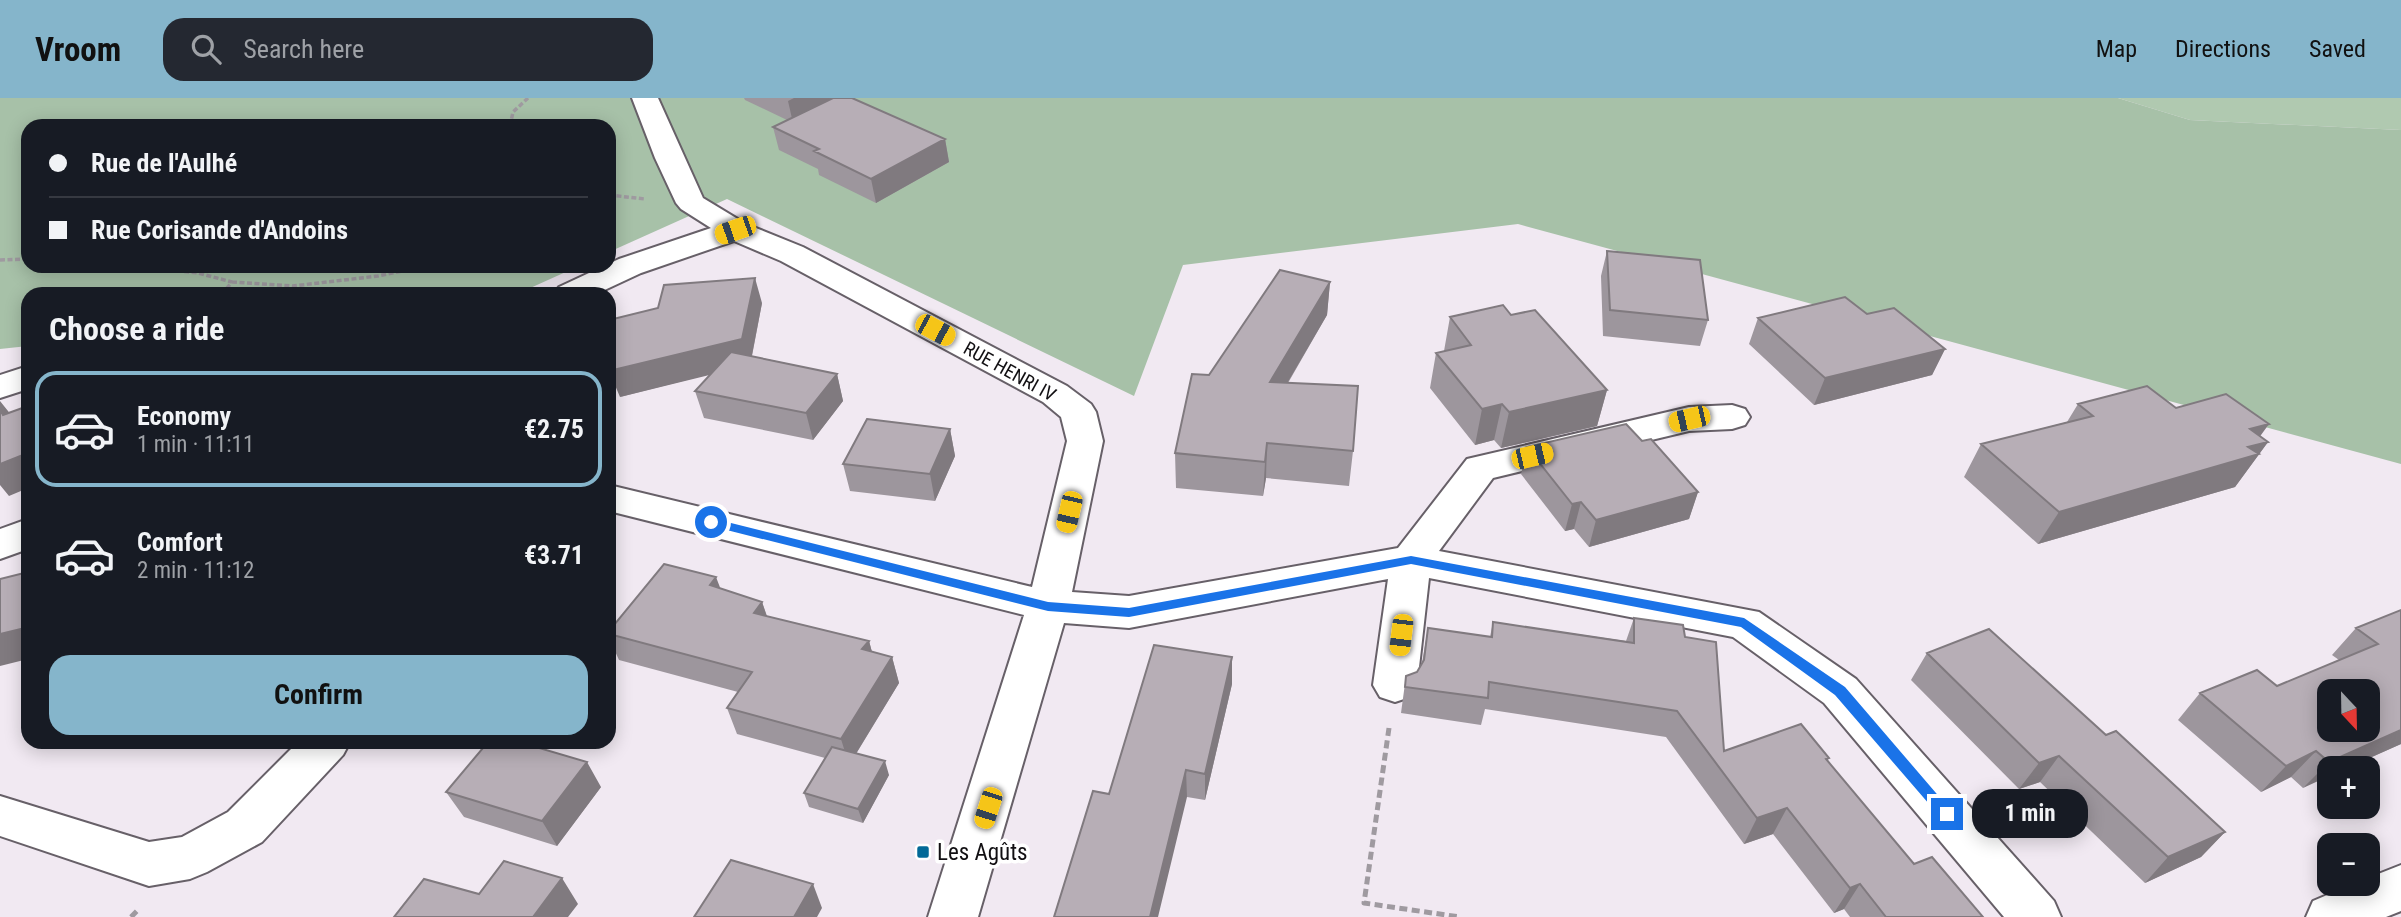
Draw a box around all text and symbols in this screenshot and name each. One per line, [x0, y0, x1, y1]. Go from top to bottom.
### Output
search box [163, 18, 653, 81]
text: Vroom [35, 30, 121, 69]
icon: search [187, 30, 225, 68]
text: Search here [243, 34, 364, 64]
text: Map [2096, 35, 2137, 63]
text: Directions [2175, 35, 2271, 63]
text: Saved [2309, 35, 2366, 63]
text: Rue de l'Aulhé [91, 148, 237, 178]
car [712, 213, 759, 247]
text: Rue Corisande d'Andoins [91, 215, 348, 245]
text: Choose a ride [49, 310, 224, 348]
car [912, 311, 959, 349]
street label: RUE HENRI IV [960, 337, 1060, 406]
icon: car [53, 398, 116, 461]
text: Economy [137, 401, 231, 431]
car [1667, 404, 1712, 434]
text: €2.75 [524, 414, 584, 444]
text: 1 min · 11:11 [137, 431, 254, 458]
car [1510, 441, 1555, 471]
car [1055, 489, 1084, 535]
route start [695, 506, 727, 538]
icon: car [53, 524, 116, 587]
text: Comfort [137, 527, 223, 557]
text: €3.71 [524, 540, 584, 570]
text: 2 min · 11:12 [137, 557, 254, 584]
car [1389, 613, 1414, 657]
button: Confirm [49, 655, 588, 735]
north arrow [2317, 679, 2380, 742]
map controls [2317, 679, 2380, 896]
button: + [2317, 756, 2380, 819]
car [972, 785, 1005, 831]
callout: 1 min [1972, 790, 2087, 838]
route end [1931, 798, 1963, 830]
text: 1 min [2004, 800, 2056, 827]
button: − [2317, 833, 2380, 896]
place label: Les Agûts [937, 839, 1028, 866]
marker: Les Agûts [915, 844, 931, 860]

